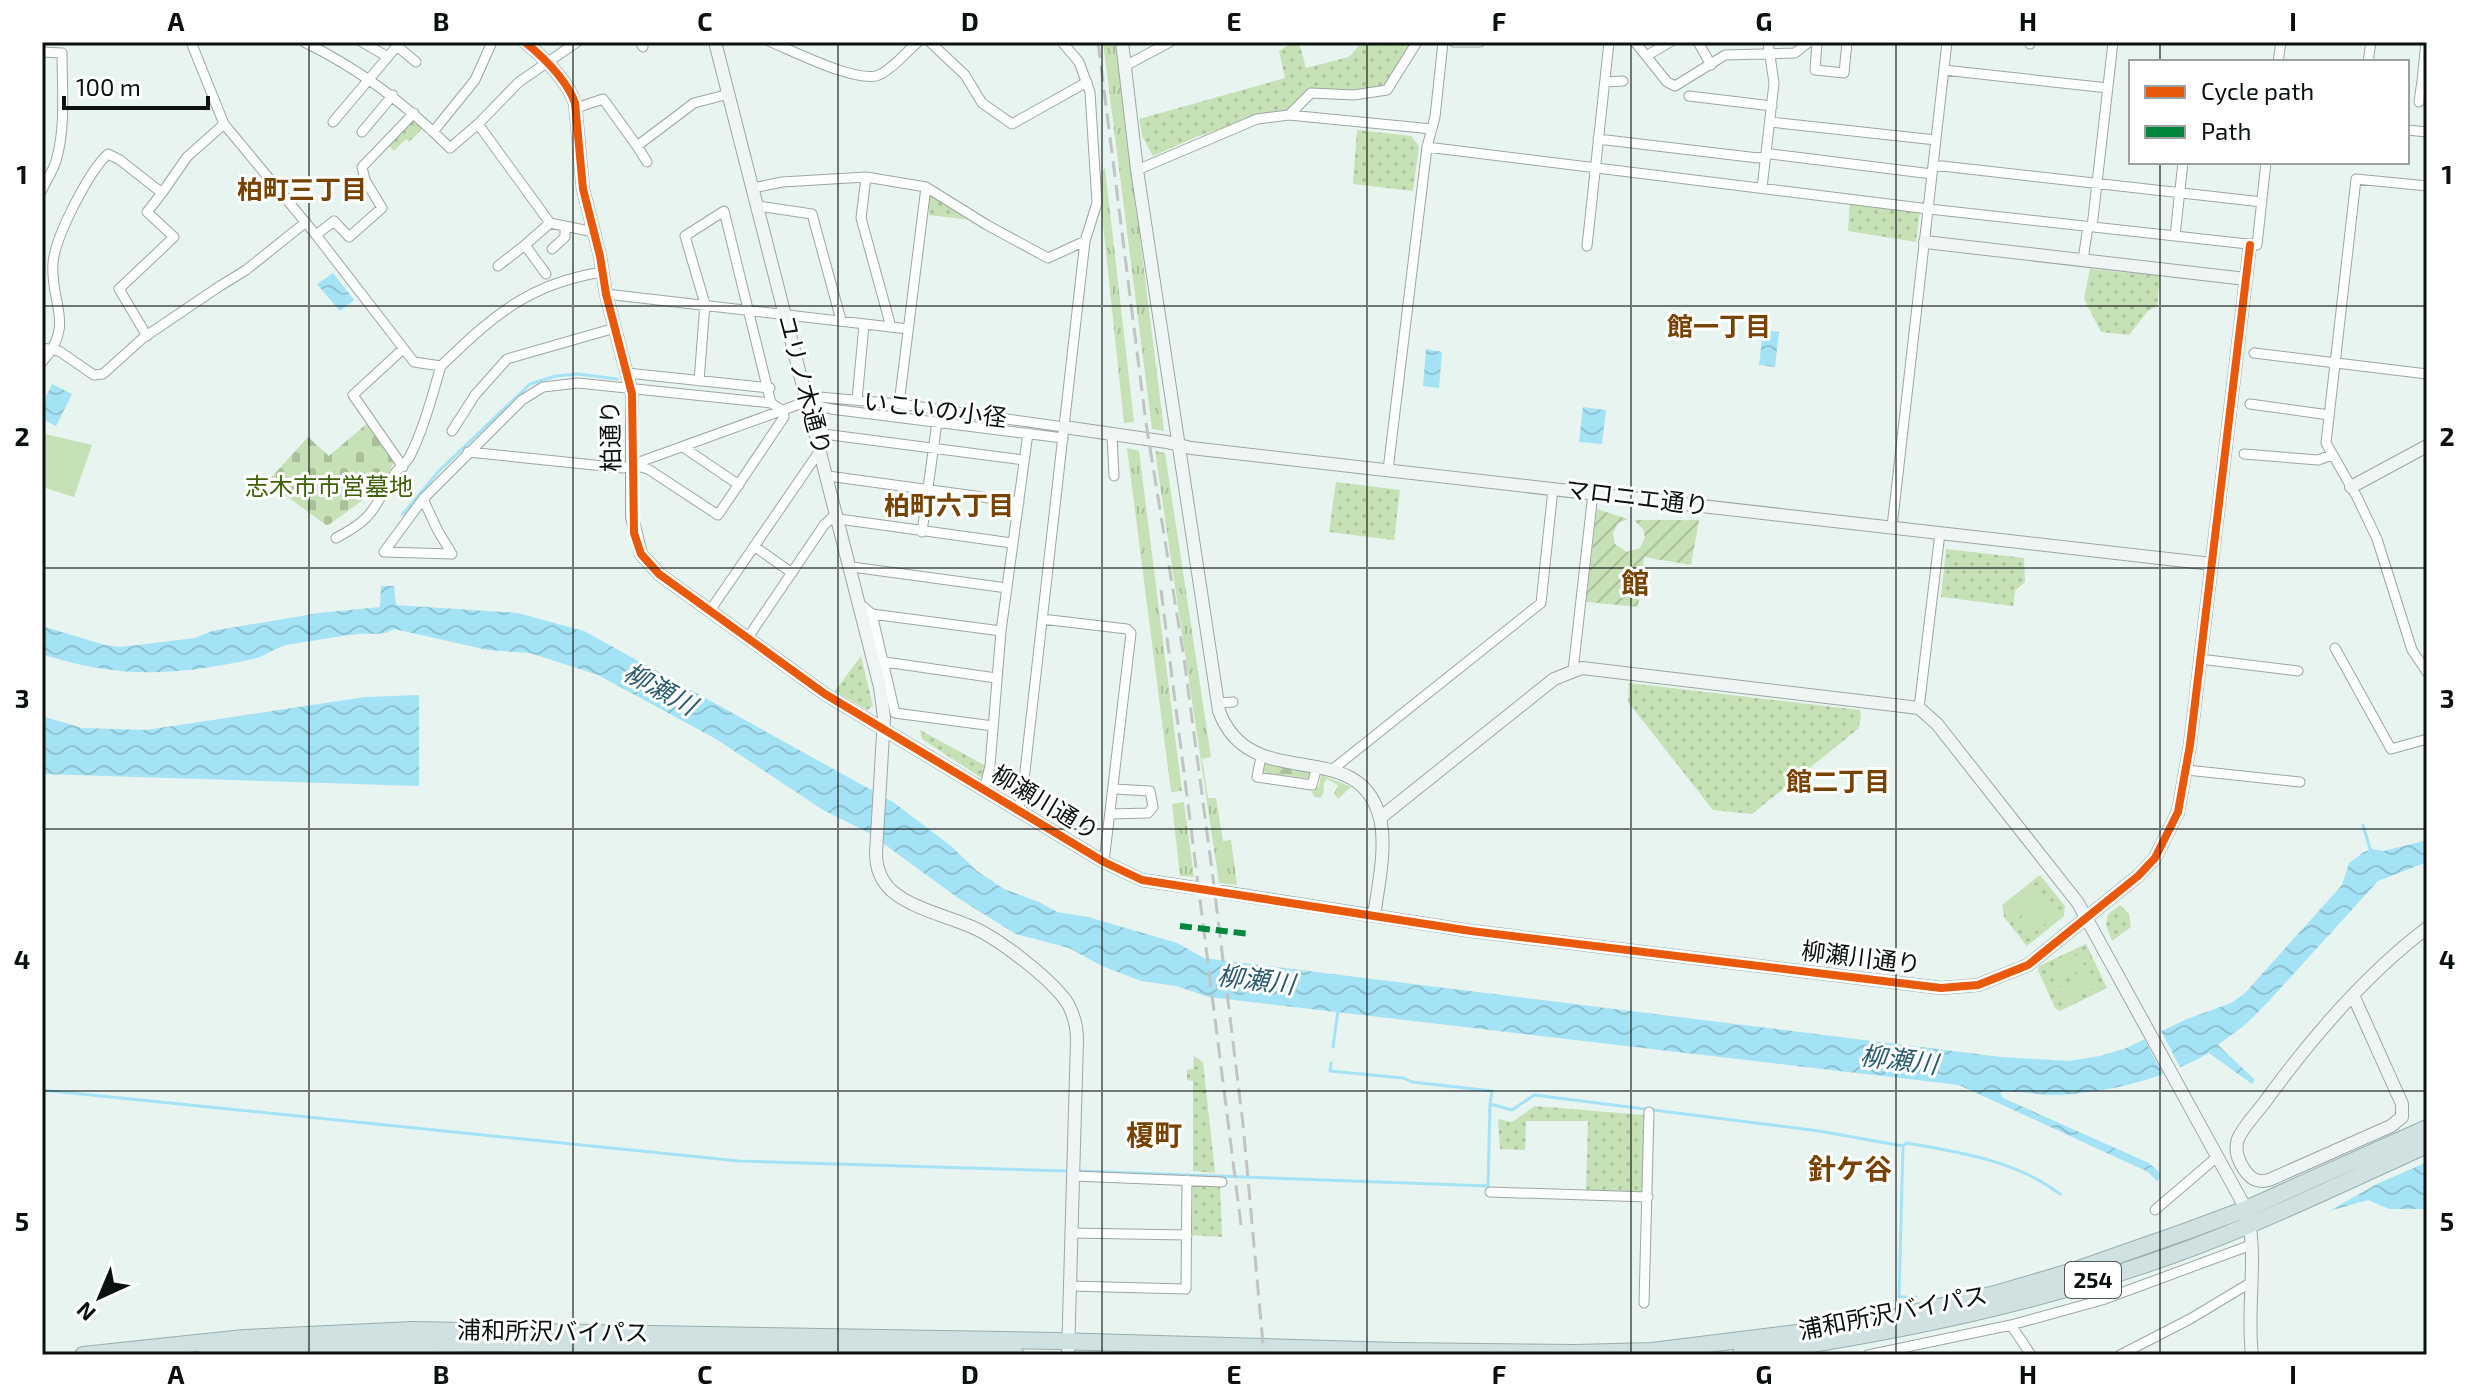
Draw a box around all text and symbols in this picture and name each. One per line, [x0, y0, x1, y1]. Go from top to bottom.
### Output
text: A [168, 5, 185, 36]
text: B [433, 5, 449, 36]
text: C [697, 5, 713, 36]
text: D [961, 5, 979, 36]
text: E [1226, 5, 1242, 36]
text: F [1492, 5, 1506, 36]
text: G [1756, 5, 1772, 36]
text: H [2019, 5, 2037, 36]
text: I [2289, 5, 2297, 36]
scale bar [64, 60, 208, 110]
legend [2129, 60, 2409, 164]
text: 100 m [76, 72, 141, 101]
text: Cycle path [2201, 76, 2314, 105]
text: Path [2201, 116, 2251, 145]
text: 1 [16, 158, 28, 189]
text: 1 [2441, 158, 2453, 189]
district label: 柏町三丁目 [237, 173, 367, 204]
district label: 館一丁目 [1667, 310, 1771, 341]
street label: ユリノ木通り [773, 311, 838, 458]
street label: いこいの小径 [862, 385, 1008, 432]
street label: 柏通り [594, 400, 625, 472]
text: 2 [14, 420, 30, 451]
text: 2 [2439, 420, 2455, 451]
park label: 志木市市営墓地 [245, 471, 413, 500]
street label: マロニエ通り [1564, 473, 1710, 520]
district label: 柏町六丁目 [884, 489, 1014, 520]
district label: 館 [1621, 565, 1649, 599]
water label: 柳瀬川 [619, 655, 705, 722]
text: 3 [15, 682, 29, 713]
text: 3 [2440, 682, 2454, 713]
street label: 柳瀬川通り [987, 758, 1105, 845]
district label: 館二丁目 [1786, 765, 1890, 796]
street label: 柳瀬川通り [1800, 935, 1923, 978]
text: 4 [14, 943, 30, 974]
text: 4 [2439, 943, 2455, 974]
water label: 柳瀬川 [1216, 958, 1300, 999]
water label: 柳瀬川 [1859, 1038, 1943, 1079]
district label: 榎町 [1126, 1117, 1182, 1151]
district label: 針ケ谷 [1808, 1151, 1892, 1185]
text: 5 [15, 1205, 29, 1236]
text: 5 [2440, 1205, 2454, 1236]
north arrow [60, 1257, 140, 1337]
road number: 254 [2065, 1262, 2121, 1298]
street label: 浦和所沢バイパス [1796, 1279, 1989, 1344]
text: N [71, 1297, 100, 1327]
street label: 浦和所沢バイパス [457, 1314, 649, 1347]
text: A [168, 1358, 185, 1389]
text: B [433, 1358, 449, 1389]
text: C [697, 1358, 713, 1389]
text: D [961, 1358, 979, 1389]
text: E [1226, 1358, 1242, 1389]
text: F [1492, 1358, 1506, 1389]
text: G [1756, 1358, 1772, 1389]
text: H [2019, 1358, 2037, 1389]
text: I [2289, 1358, 2297, 1389]

